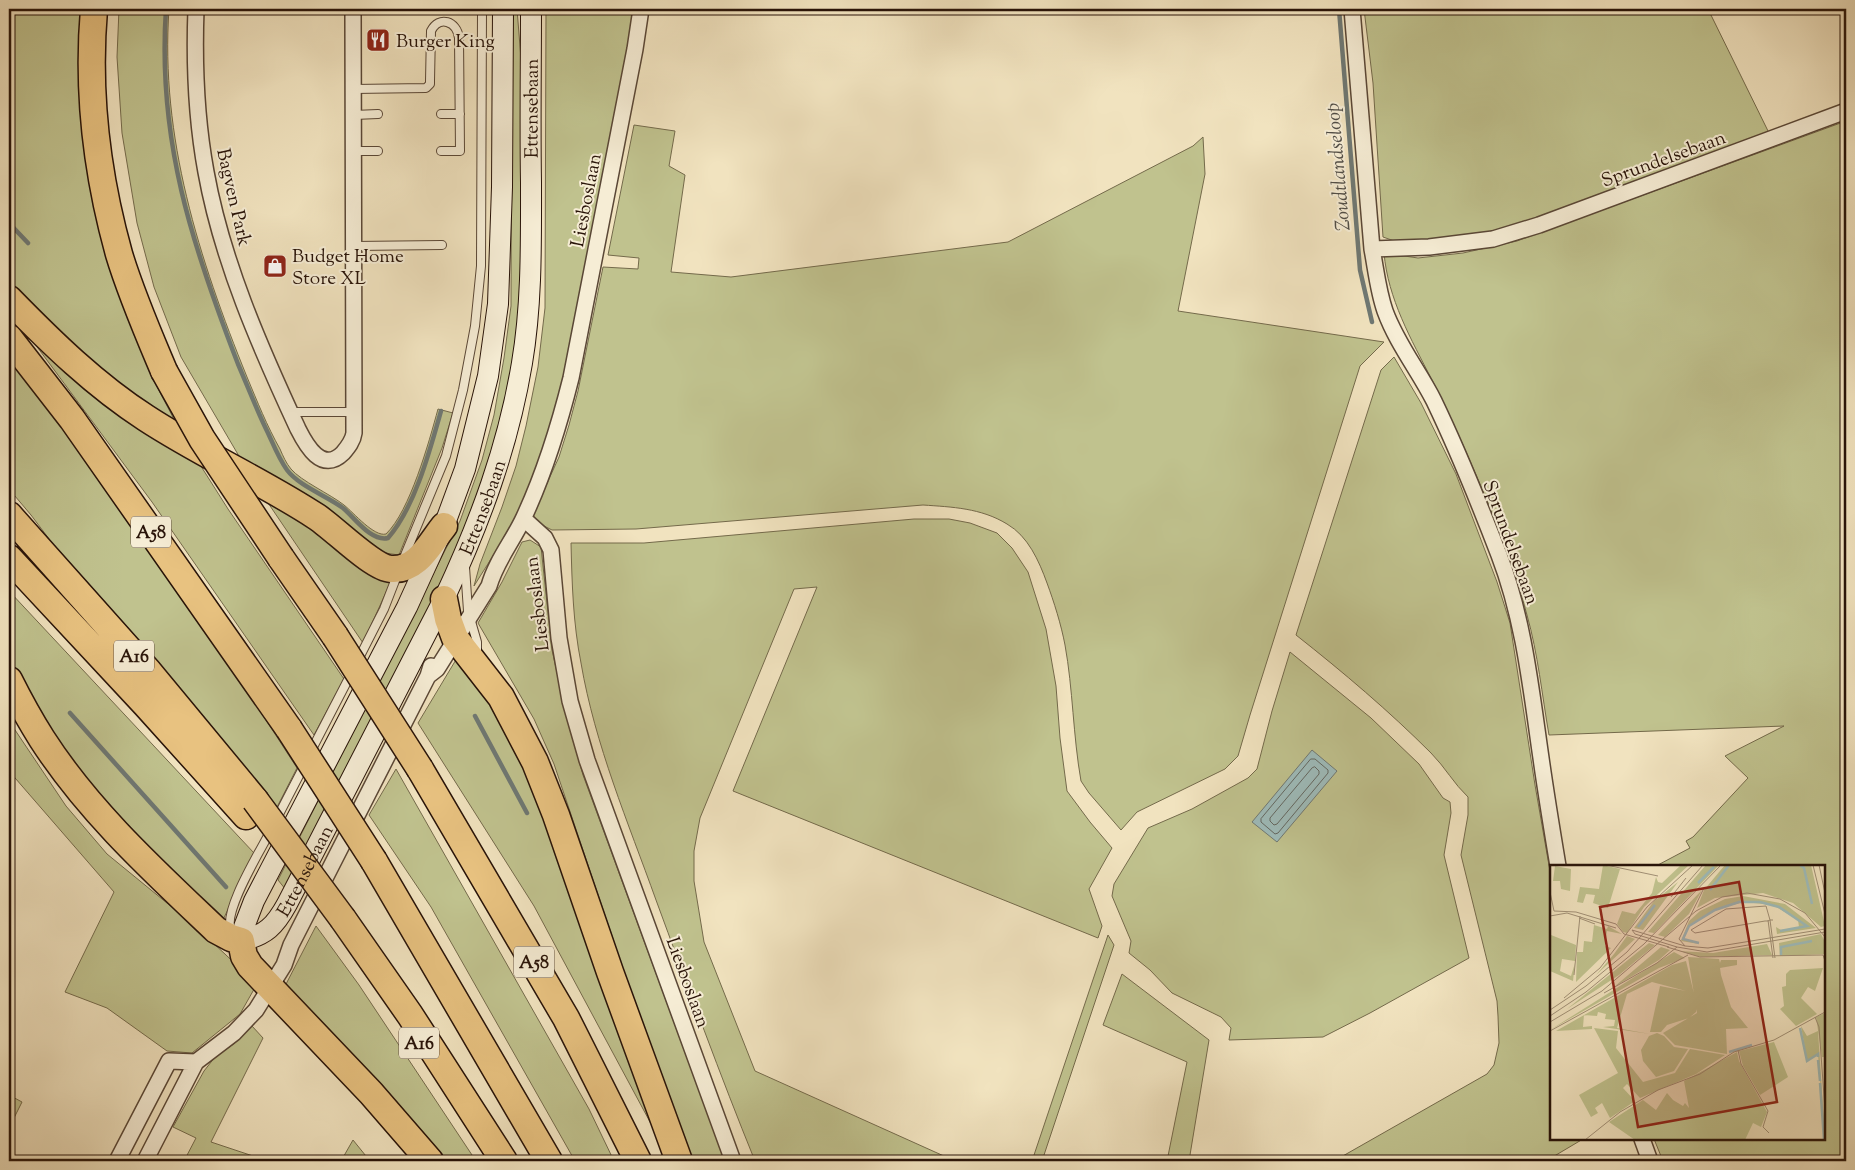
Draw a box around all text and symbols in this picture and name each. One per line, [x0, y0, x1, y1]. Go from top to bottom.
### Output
restaurant icon: Burger King [365, 27, 391, 53]
place label: Burger King [396, 29, 495, 56]
street label: Ettensebaan [520, 58, 547, 158]
water label: Zoudtlandseloop [1319, 101, 1360, 232]
street label: Sprundelsebaan [1598, 125, 1730, 195]
street label: Bagven Park [208, 146, 257, 250]
street label: Liesboslaan [565, 151, 610, 250]
place label: Budget Home Store XL [292, 244, 404, 293]
shop icon: Budget Home Store XL [262, 253, 288, 279]
street label: Ettensebaan [454, 457, 514, 560]
street label: Sprundelsebaan [1475, 477, 1545, 609]
road number: A58 [131, 516, 171, 548]
street label: Liesboslaan [519, 555, 558, 653]
road number: A16 [114, 640, 154, 671]
street label: Ettensebaan [271, 821, 341, 923]
inset map [1550, 865, 1825, 1140]
street label: Liesboslaan [658, 934, 716, 1032]
road number: A58 [514, 946, 554, 978]
road number: A16 [399, 1028, 439, 1058]

